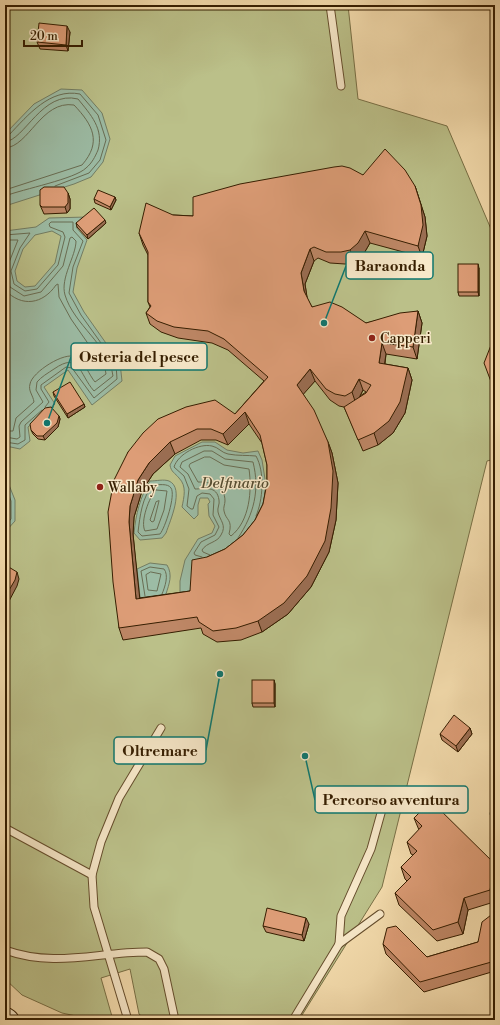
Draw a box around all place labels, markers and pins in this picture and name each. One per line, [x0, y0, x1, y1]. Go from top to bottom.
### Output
callout: Baraonda [346, 252, 433, 279]
place label: Capperi [380, 330, 431, 348]
marker: Capperi [367, 333, 377, 343]
callout: Osteria del pesce [71, 343, 207, 370]
place label: Wallaby [107, 479, 157, 497]
marker: Wallaby [95, 482, 105, 492]
callout: Oltremare [114, 737, 206, 764]
callout: Percorso avventura [315, 786, 468, 813]

